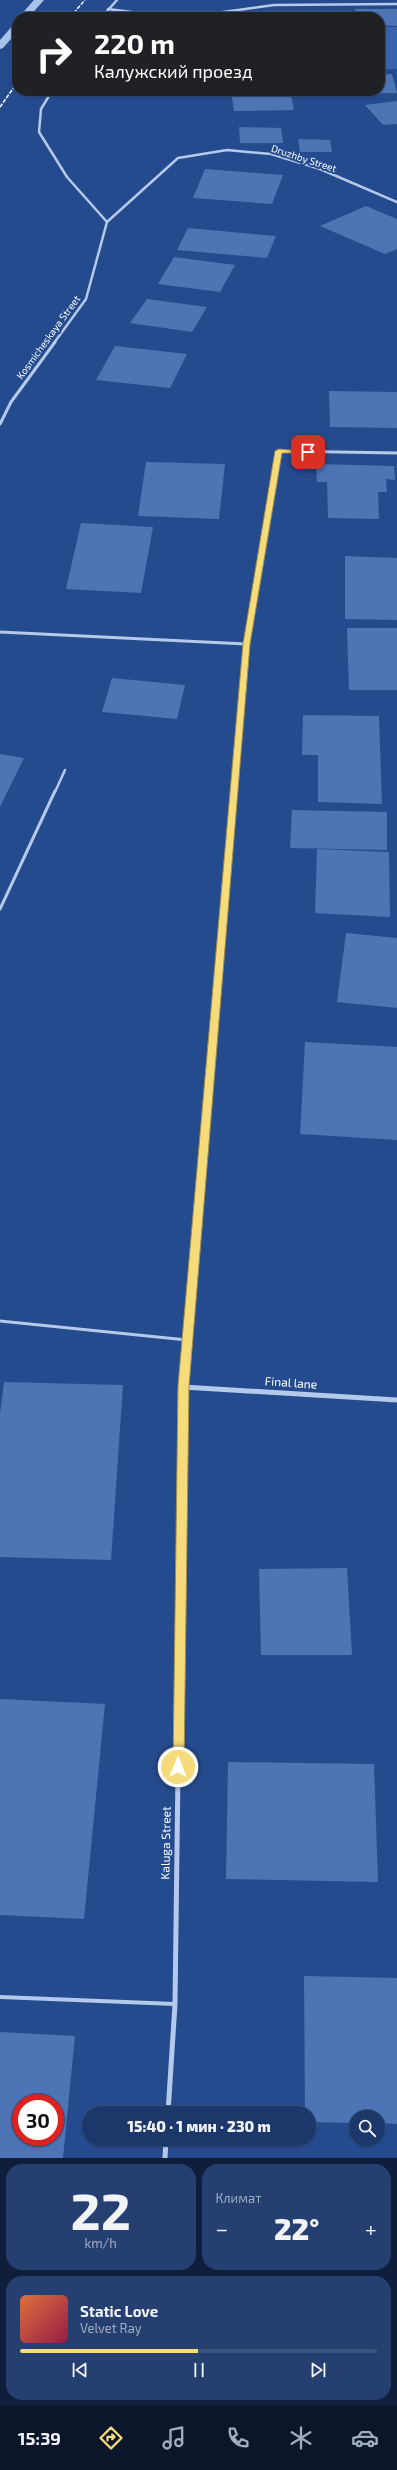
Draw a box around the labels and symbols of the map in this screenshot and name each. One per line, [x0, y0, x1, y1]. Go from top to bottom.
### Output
street label: Druzhby Street [270, 142, 338, 174]
street label: Kosmicheskaya Street [14, 293, 82, 381]
pin [291, 435, 325, 469]
street label: Final lane [264, 1373, 318, 1391]
position arrow [157, 1746, 199, 1788]
street label: Kaluga Street [157, 1806, 173, 1880]
speed limit sign: 30 [12, 2094, 64, 2146]

